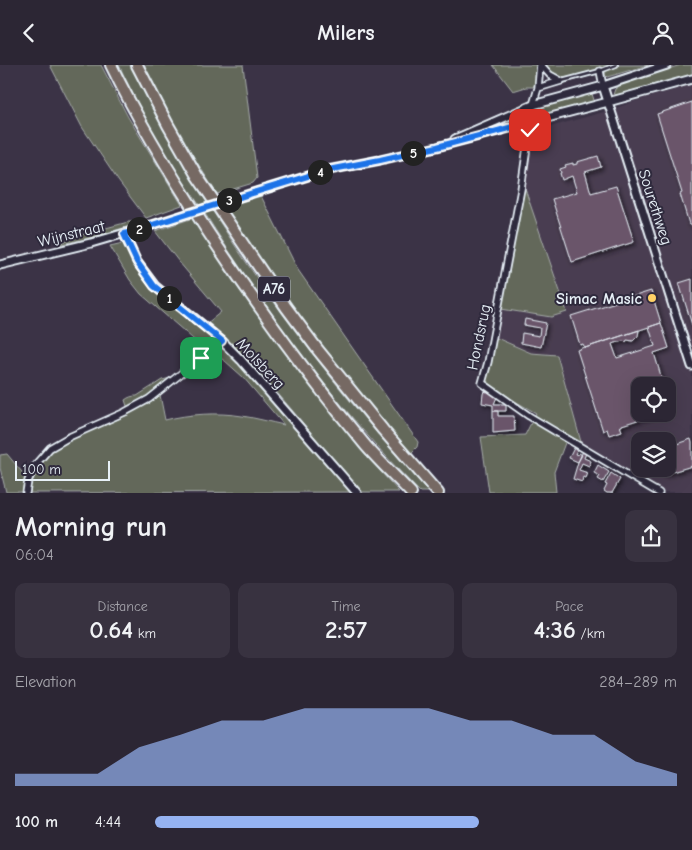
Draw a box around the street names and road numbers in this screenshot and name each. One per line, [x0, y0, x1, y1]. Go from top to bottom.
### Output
street label: Sourethweg [634, 167, 676, 247]
street label: Wijnstraat [36, 217, 107, 251]
road number: A76 [258, 277, 290, 301]
street label: Hondsrug [463, 303, 495, 372]
street label: Molsberg [232, 335, 288, 393]

